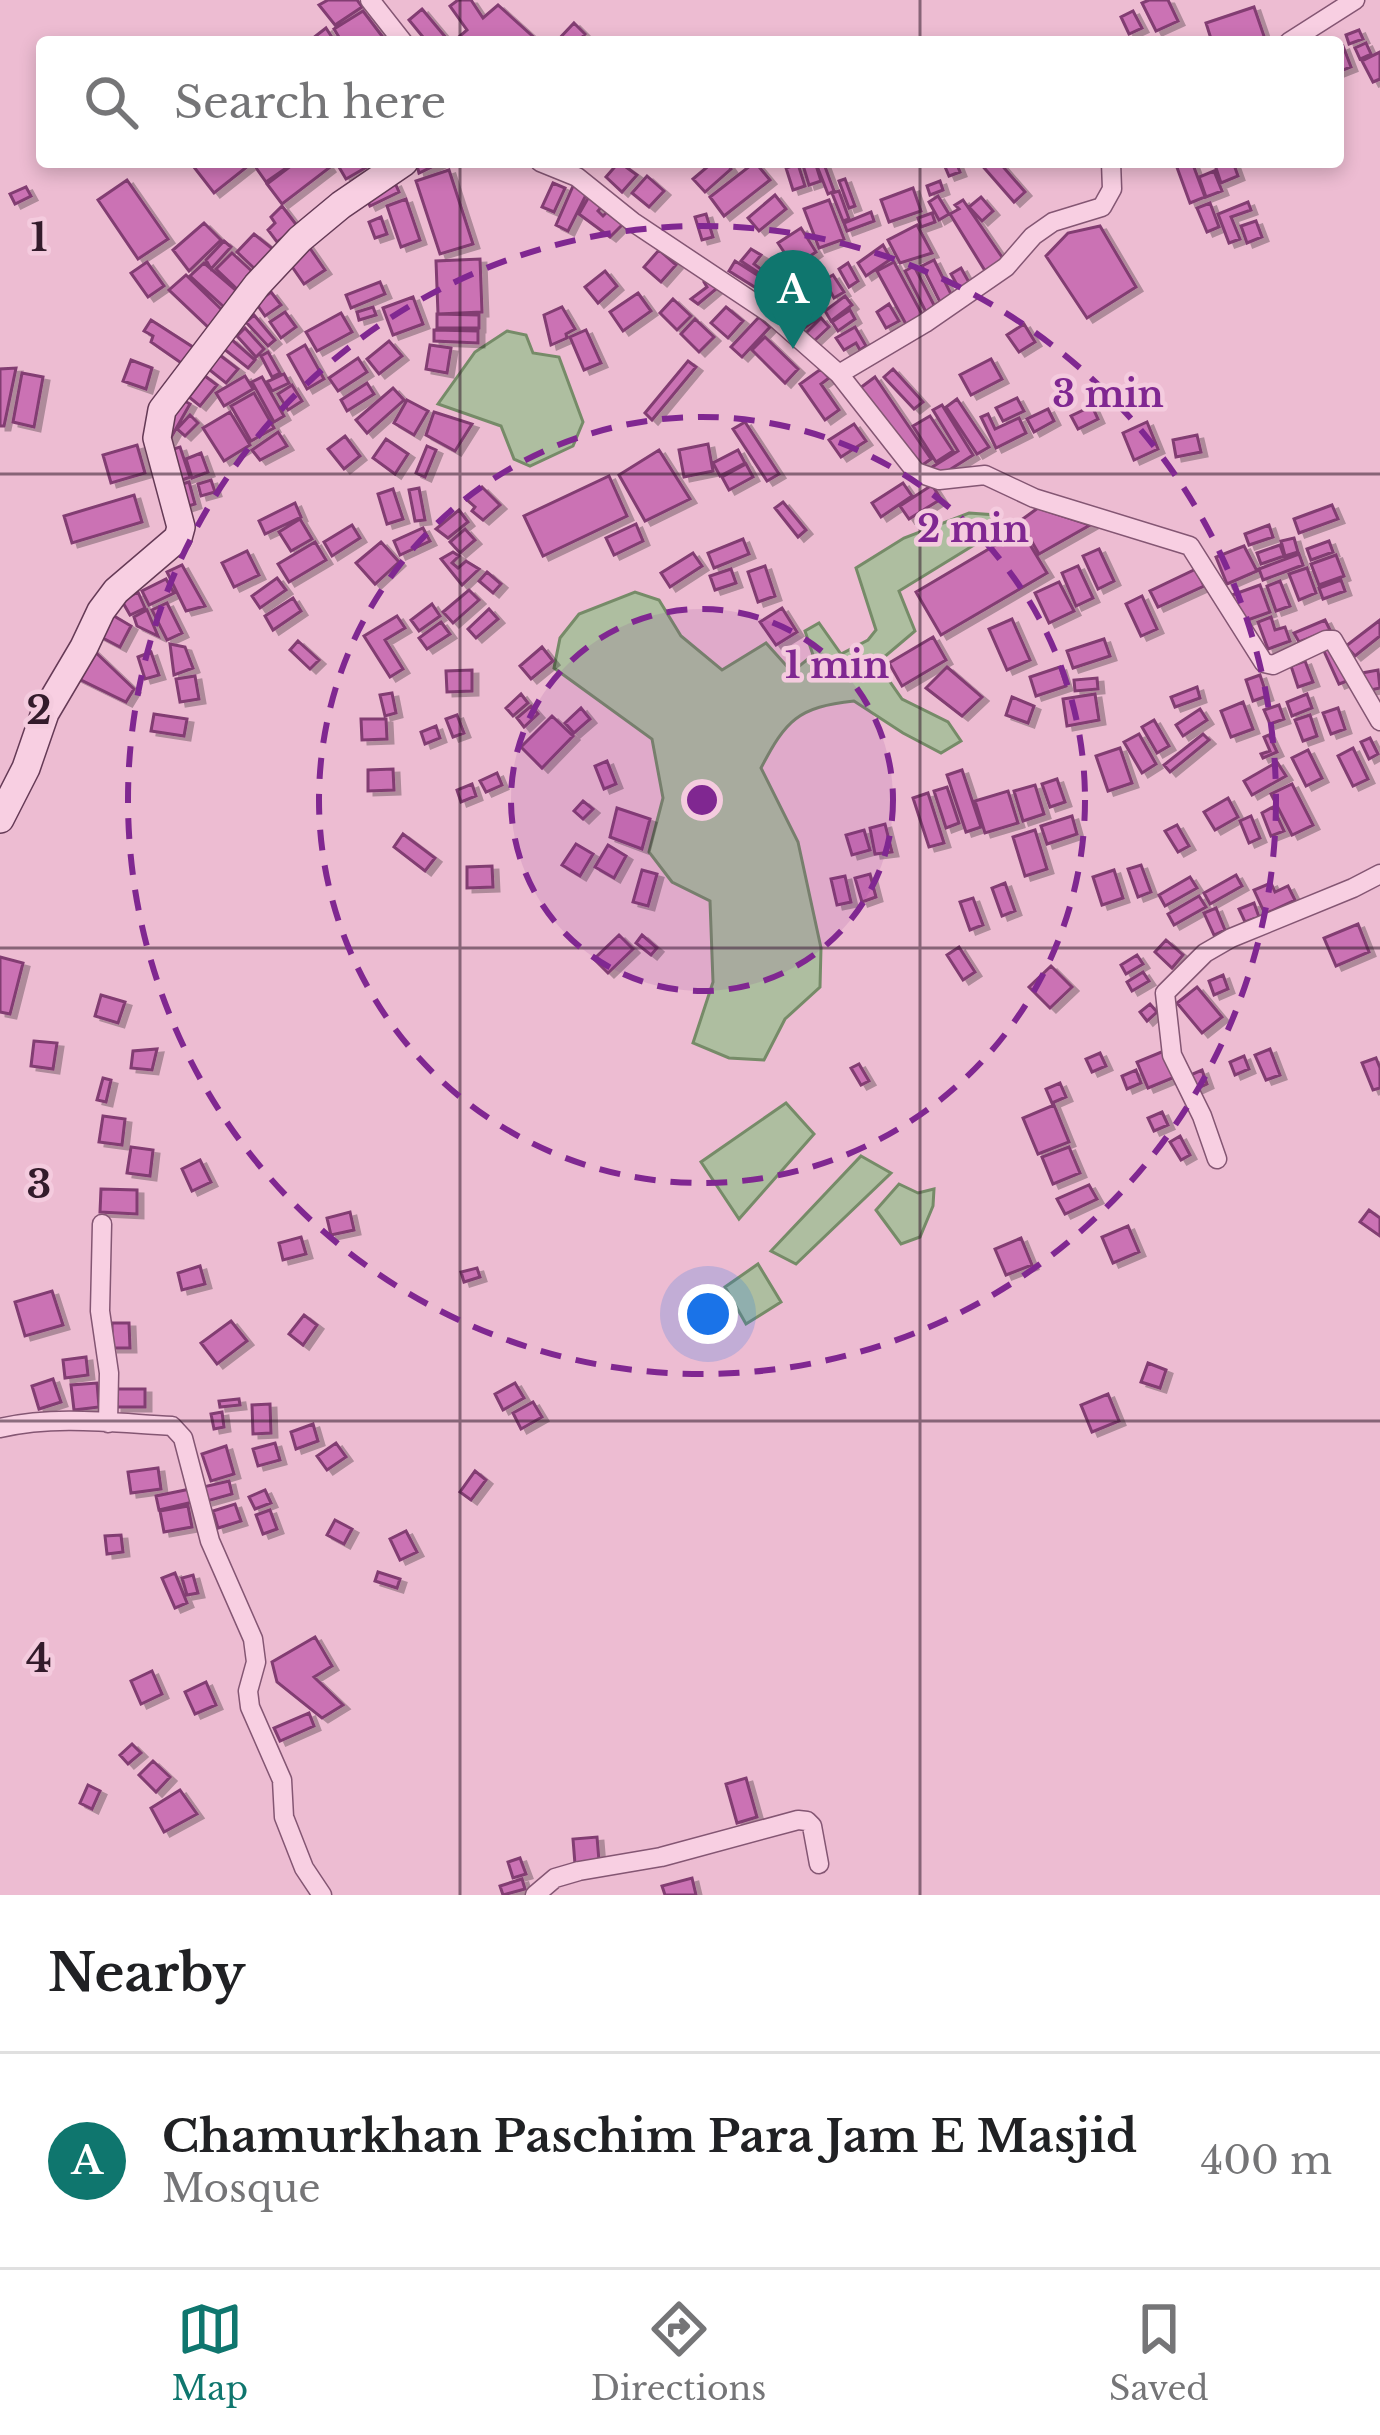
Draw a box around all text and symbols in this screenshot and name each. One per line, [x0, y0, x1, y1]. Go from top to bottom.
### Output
search box [36, 36, 1344, 168]
icon: search [78, 69, 144, 135]
text: Search here [174, 74, 446, 130]
text: 1 [30, 213, 48, 262]
pin: A [754, 250, 832, 349]
text: 3 min [1052, 372, 1164, 417]
text: 2 min [917, 507, 1029, 552]
text: 1 min [785, 643, 889, 688]
text: 2 [26, 686, 52, 735]
centre of rings [681, 779, 723, 821]
text: 3 [27, 1160, 51, 1209]
your location [678, 1284, 738, 1344]
text: 4 [26, 1634, 52, 1683]
text: Nearby [48, 1942, 245, 2005]
text: Chamurkhan Paschim Para Jam E Masjid [162, 2108, 1137, 2164]
text: A [71, 2136, 103, 2185]
text: 400 m [1200, 2136, 1332, 2185]
text: Mosque [162, 2164, 321, 2213]
tab: Map [171, 2296, 248, 2409]
tab: Directions [591, 2296, 766, 2409]
tab: Saved [1109, 2296, 1209, 2409]

